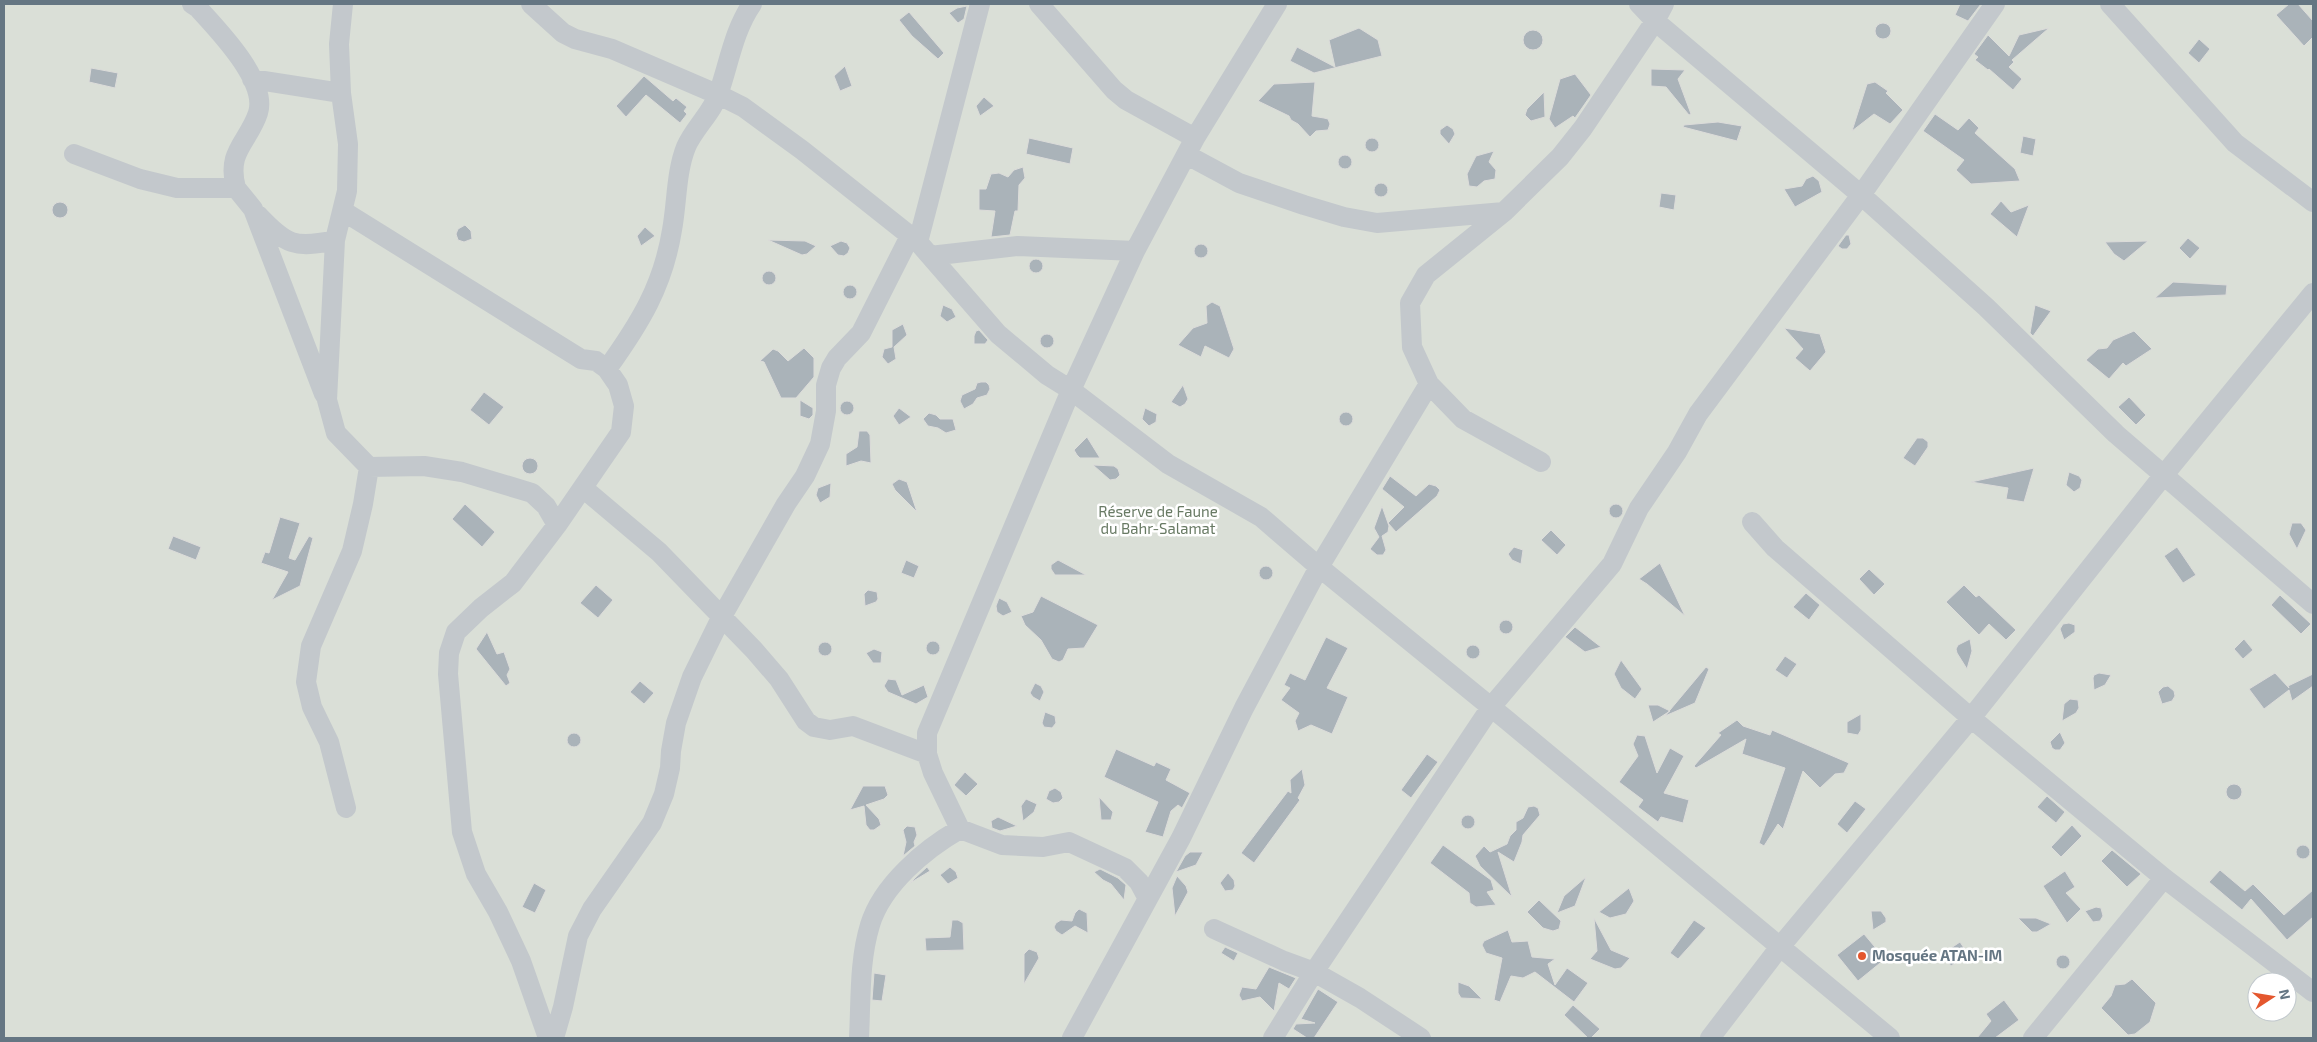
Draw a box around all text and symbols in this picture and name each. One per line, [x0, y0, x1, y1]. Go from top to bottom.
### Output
park label: Réserve de Faune du Bahr-Salamat [1098, 502, 1218, 537]
place label: Mosquée ATAN-IM [1872, 946, 2002, 964]
marker: Mosquée ATAN-IM [1856, 950, 1868, 962]
north arrow [2247, 972, 2297, 1022]
text: N [2276, 987, 2295, 1001]

